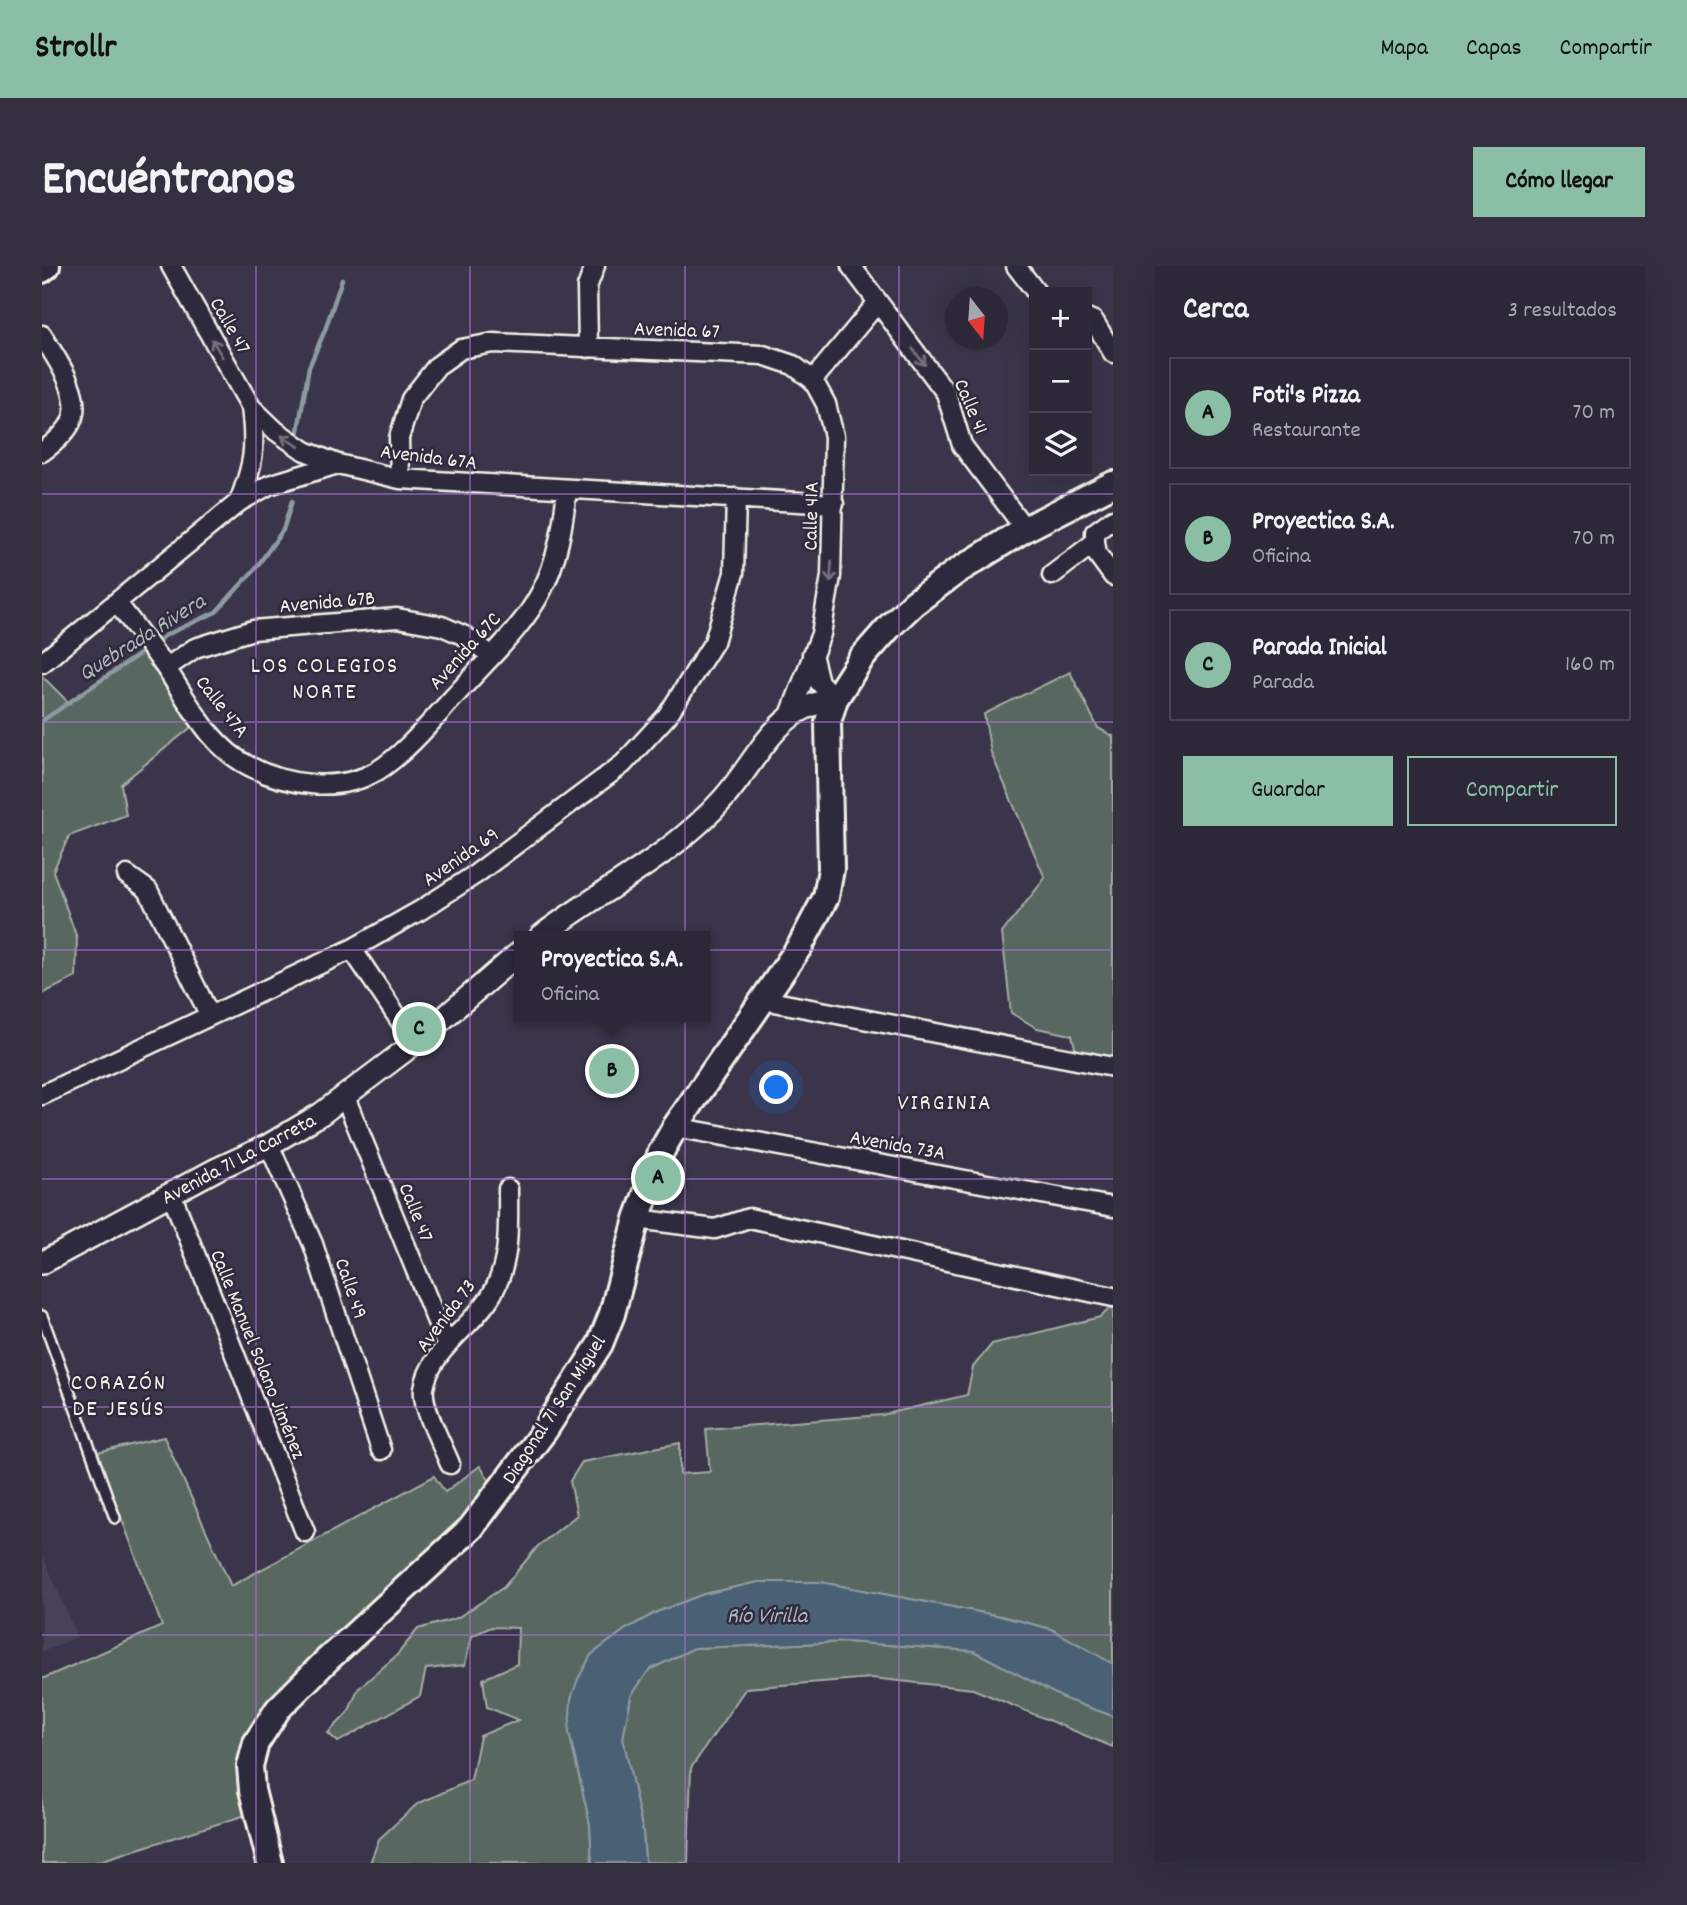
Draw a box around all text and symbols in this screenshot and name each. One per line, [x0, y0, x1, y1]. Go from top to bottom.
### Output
text: Strollr [35, 26, 117, 73]
text: Mapa [1380, 32, 1428, 66]
text: Capas [1466, 32, 1522, 66]
text: Compartir [1560, 32, 1652, 66]
text: Encuéntranos [42, 147, 296, 217]
button: Cómo llegar [1473, 147, 1645, 217]
north arrow [945, 287, 1008, 350]
map controls [1029, 287, 1092, 476]
button: + [1029, 287, 1092, 350]
text: Cerca [1183, 290, 1248, 333]
street label: Calle 47 [200, 293, 257, 360]
text: 3 resultados [1508, 295, 1617, 328]
street label: Avenida 67 [633, 316, 720, 348]
one-way arrow [210, 338, 224, 358]
one-way arrow [912, 347, 927, 365]
button: − [1029, 350, 1092, 413]
street label: Calle 41 [944, 375, 994, 440]
text: Foti's Pizza [1252, 378, 1360, 415]
text: A [1202, 397, 1214, 430]
text: 70 m [1573, 397, 1615, 430]
button: layers [1029, 413, 1092, 476]
text: Restaurante [1252, 415, 1361, 448]
one-way arrow [281, 434, 301, 448]
street label: Avenida 67A [379, 438, 479, 480]
street label: Calle 41A [797, 481, 829, 551]
text: Proyectica S.A. [1252, 504, 1395, 541]
text: B [1203, 523, 1213, 556]
text: 70 m [1573, 523, 1615, 556]
text: Oficina [1252, 541, 1311, 574]
one-way arrow [824, 560, 837, 583]
street label: Avenida 67B [278, 585, 376, 623]
water label: Quebrada Rivera [73, 586, 214, 691]
street label: Avenida 67C [423, 606, 510, 698]
text: Parada Inicial [1252, 630, 1387, 667]
text: C [1202, 649, 1214, 682]
text: 160 m [1565, 649, 1615, 682]
district label: LOS COLEGIOS NORTE [251, 651, 399, 710]
text: Parada [1252, 667, 1314, 700]
street label: Calle 47A [186, 670, 255, 746]
button: Guardar [1183, 756, 1393, 826]
button: Compartir [1407, 756, 1617, 826]
street label: Avenida 69 [417, 821, 506, 896]
popup [514, 931, 710, 1022]
text: Proyectica S.A. [541, 942, 683, 979]
text: Oficina [541, 979, 599, 1012]
pin: C [396, 1003, 442, 1055]
pin: B [589, 1045, 635, 1097]
your location [759, 1070, 793, 1104]
district label: VIRGINIA [897, 1088, 993, 1121]
street label: Avenida 71 La Carreta [157, 1107, 323, 1214]
street label: Avenida 73A [847, 1124, 948, 1170]
pin: A [635, 1152, 681, 1204]
street label: Calle 47 [389, 1179, 440, 1247]
street label: Calle Manuel Solano Jiménez [200, 1246, 312, 1464]
street label: Calle 49 [325, 1254, 374, 1323]
street label: Avenida 73 [410, 1274, 485, 1360]
street label: Diagonal 71 San Miguel [496, 1330, 615, 1491]
district label: CORAZÓN DE JESÚS [71, 1368, 167, 1427]
water label: Río Virilla [727, 1601, 809, 1634]

